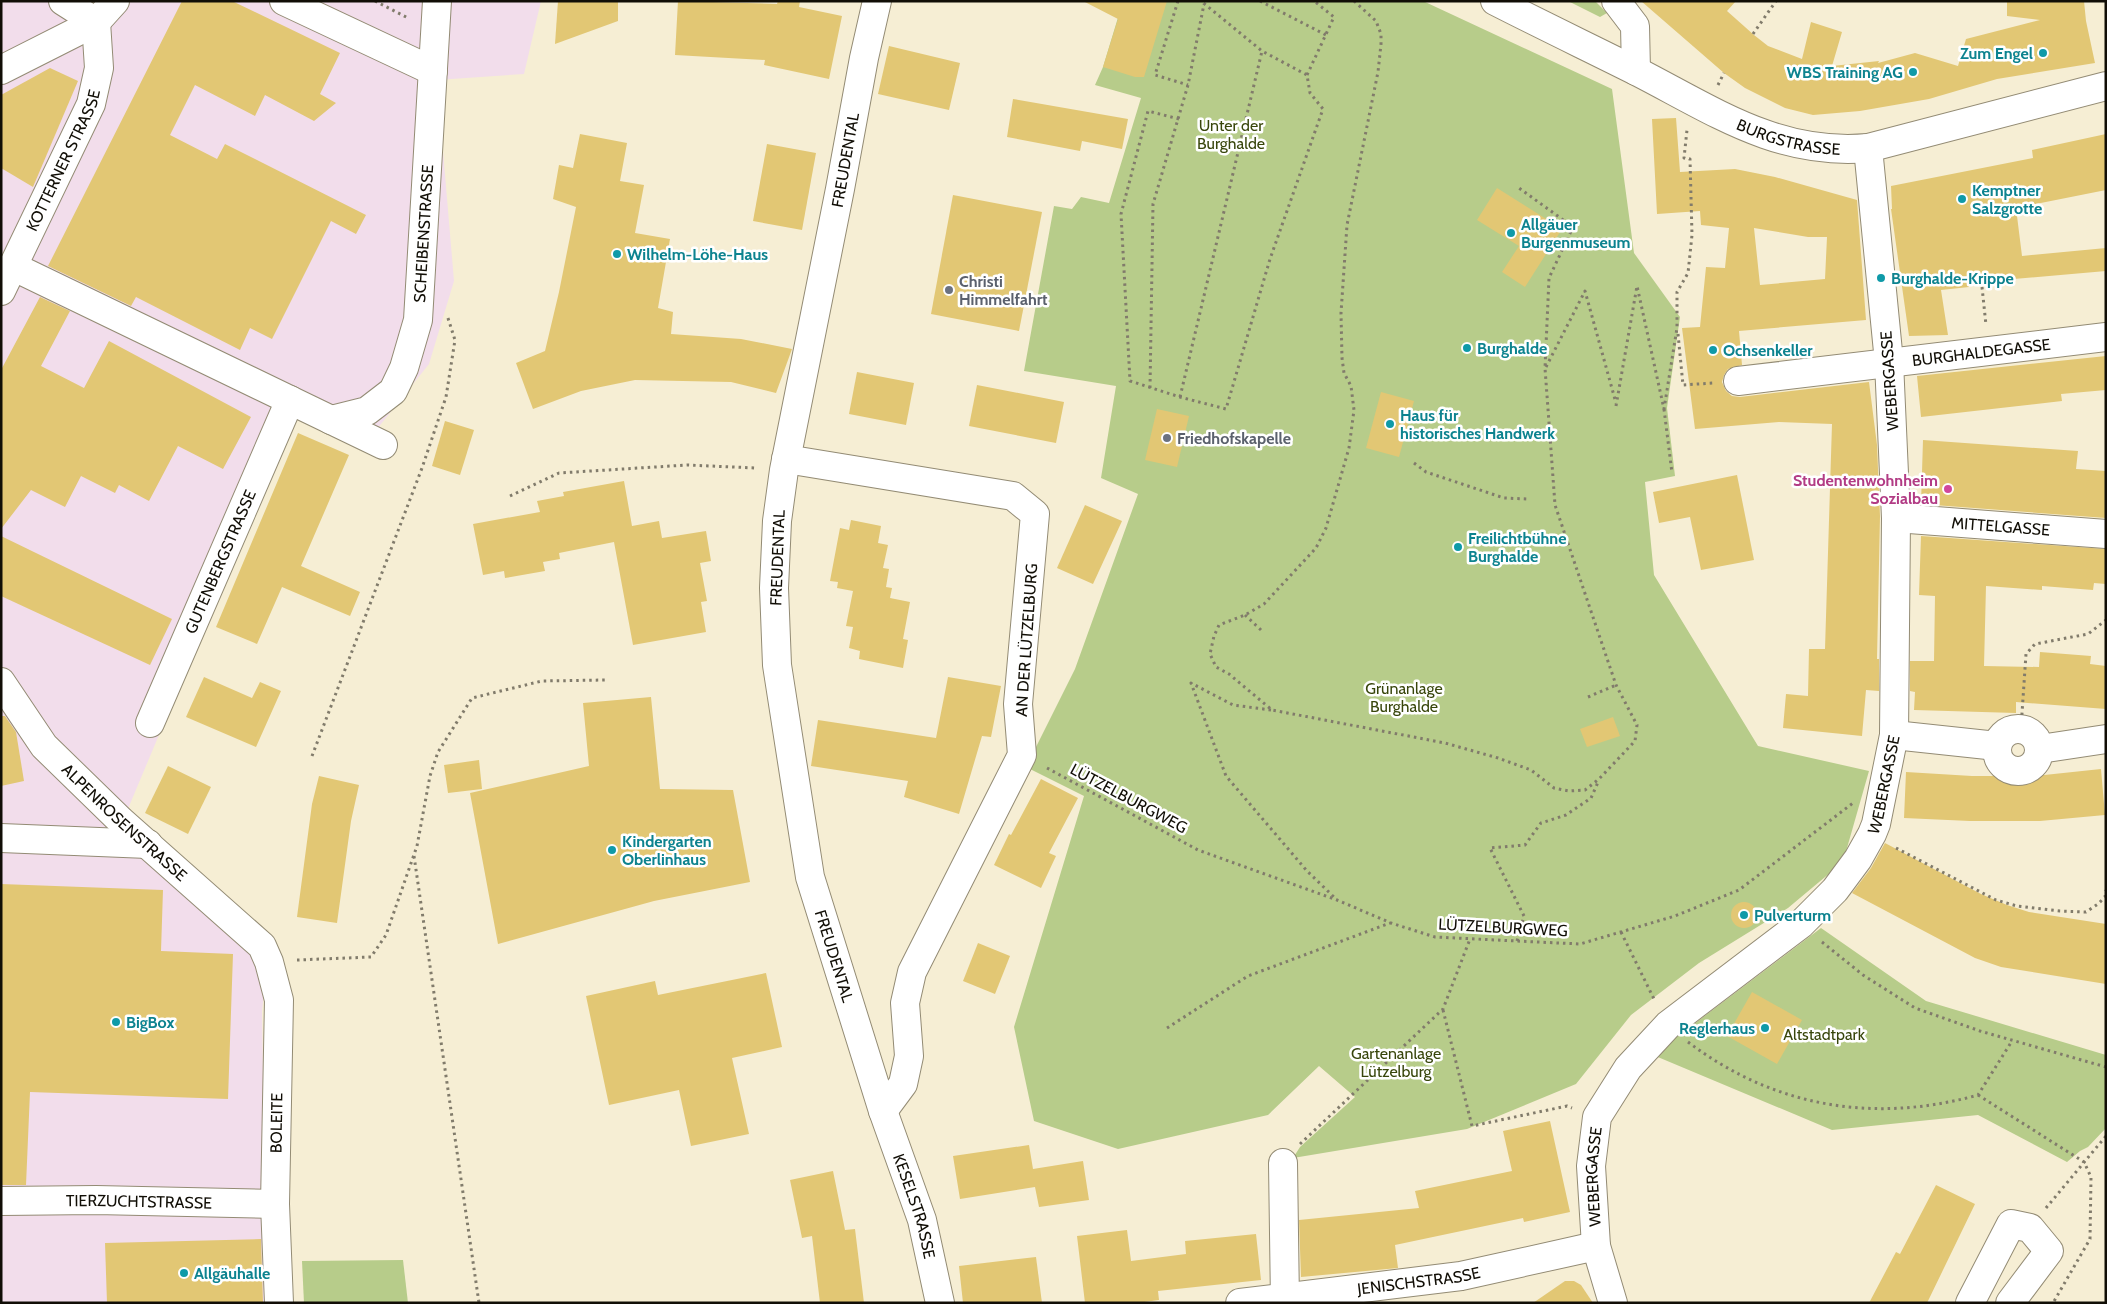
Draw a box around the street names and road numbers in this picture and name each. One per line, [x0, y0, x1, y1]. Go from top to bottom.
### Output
street label: KOTTERNER STRASSE [22, 88, 104, 234]
street label: FREUDENTAL [828, 111, 863, 209]
street label: BURGSTRASSE [1734, 115, 1841, 159]
street label: SCHEIBENSTRASSE [410, 164, 437, 303]
street label: WEBERGASSE [1877, 330, 1902, 432]
street label: BURGHALDEGASSE [1911, 335, 2052, 370]
street label: GUTENBERGSTRASSE [181, 487, 260, 637]
street label: FREUDENTAL [766, 510, 789, 606]
street label: MITTELGASSE [1951, 513, 2051, 540]
street label: AN DER LÜTZELBURG [1012, 563, 1041, 717]
street label: WEBERGASSE [1864, 734, 1904, 837]
street label: ALPENROSENSTRASSE [58, 760, 191, 885]
street label: LÜTZELBURGWEG [1067, 760, 1190, 837]
street label: FREUDENTAL [811, 907, 857, 1005]
street label: LÜTZELBURGWEG [1438, 915, 1568, 940]
street label: BOLEITE [266, 1093, 287, 1153]
street label: WEBERGASSE [1582, 1126, 1606, 1227]
street label: KESELSTRASSE [889, 1151, 939, 1261]
street label: TIERZUCHTSTRASSE [66, 1191, 212, 1213]
street label: JENISCHSTRASSE [1355, 1263, 1482, 1299]

